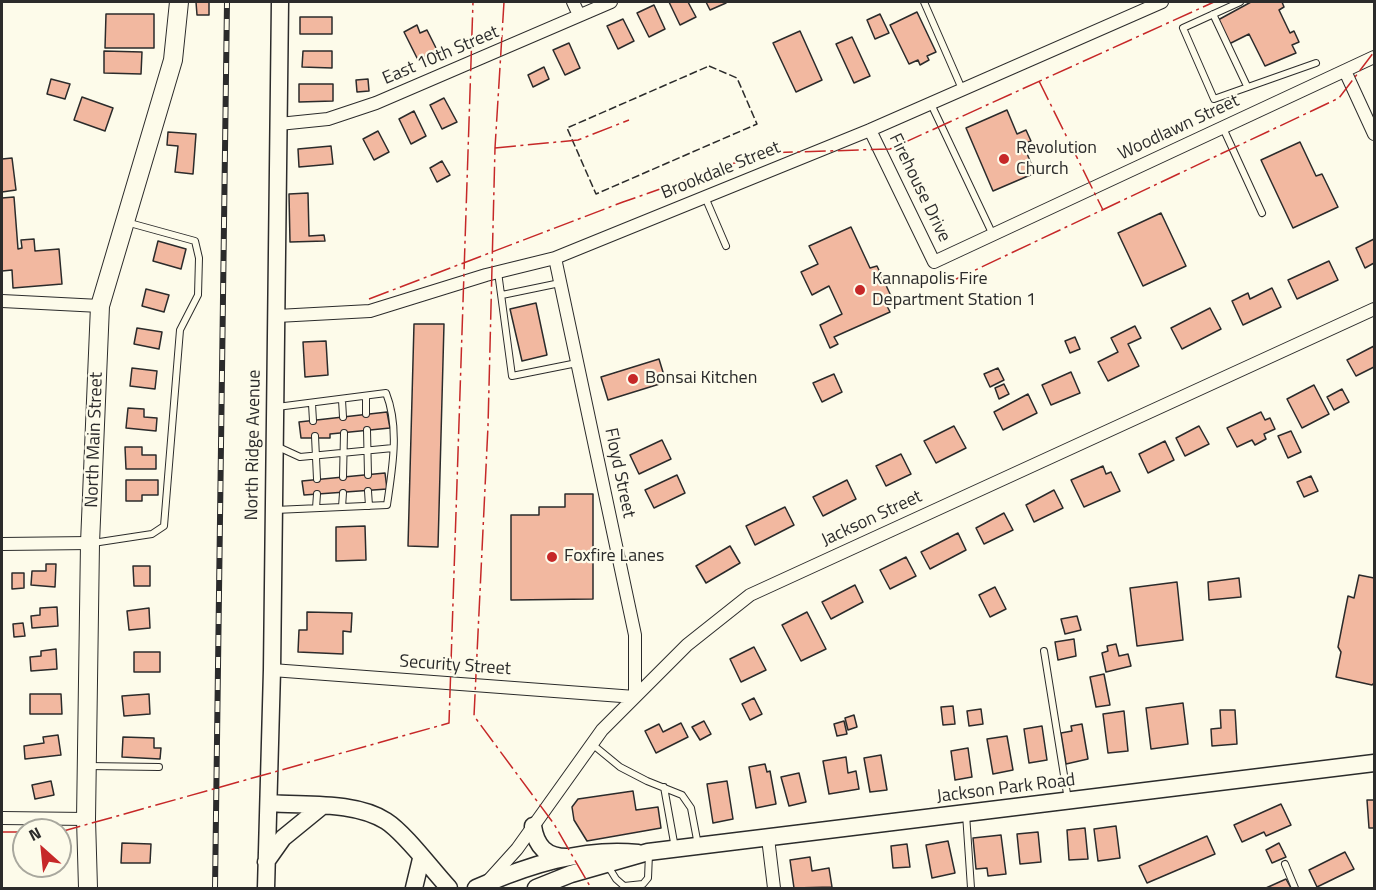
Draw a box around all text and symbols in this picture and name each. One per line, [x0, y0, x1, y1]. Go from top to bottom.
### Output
street label: East 10th Street [380, 22, 502, 90]
street label: Woodlawn Street [1115, 91, 1243, 165]
street label: Firehouse Drive [883, 130, 955, 246]
street label: Brookdale Street [658, 137, 784, 205]
place label: Revolution Church [1016, 138, 1097, 180]
marker: Revolution Church [997, 152, 1011, 166]
place label: Kannapolis Fire Department Station 1 [872, 269, 1036, 312]
marker: Kannapolis Fire Department Station 1 [853, 283, 867, 297]
place label: Bonsai Kitchen [645, 368, 757, 390]
street label: North Ridge Avenue [242, 369, 266, 521]
street label: North Main Street [82, 372, 108, 508]
marker: Bonsai Kitchen [626, 372, 640, 386]
street label: Floyd Street [599, 426, 639, 520]
street label: Jackson Street [818, 486, 926, 552]
place label: Foxfire Lanes [564, 546, 664, 568]
marker: Foxfire Lanes [545, 550, 559, 564]
street label: Security Street [398, 651, 512, 681]
street label: Jackson Park Road [935, 770, 1077, 808]
north arrow [12, 818, 72, 878]
text: N [24, 821, 45, 847]

